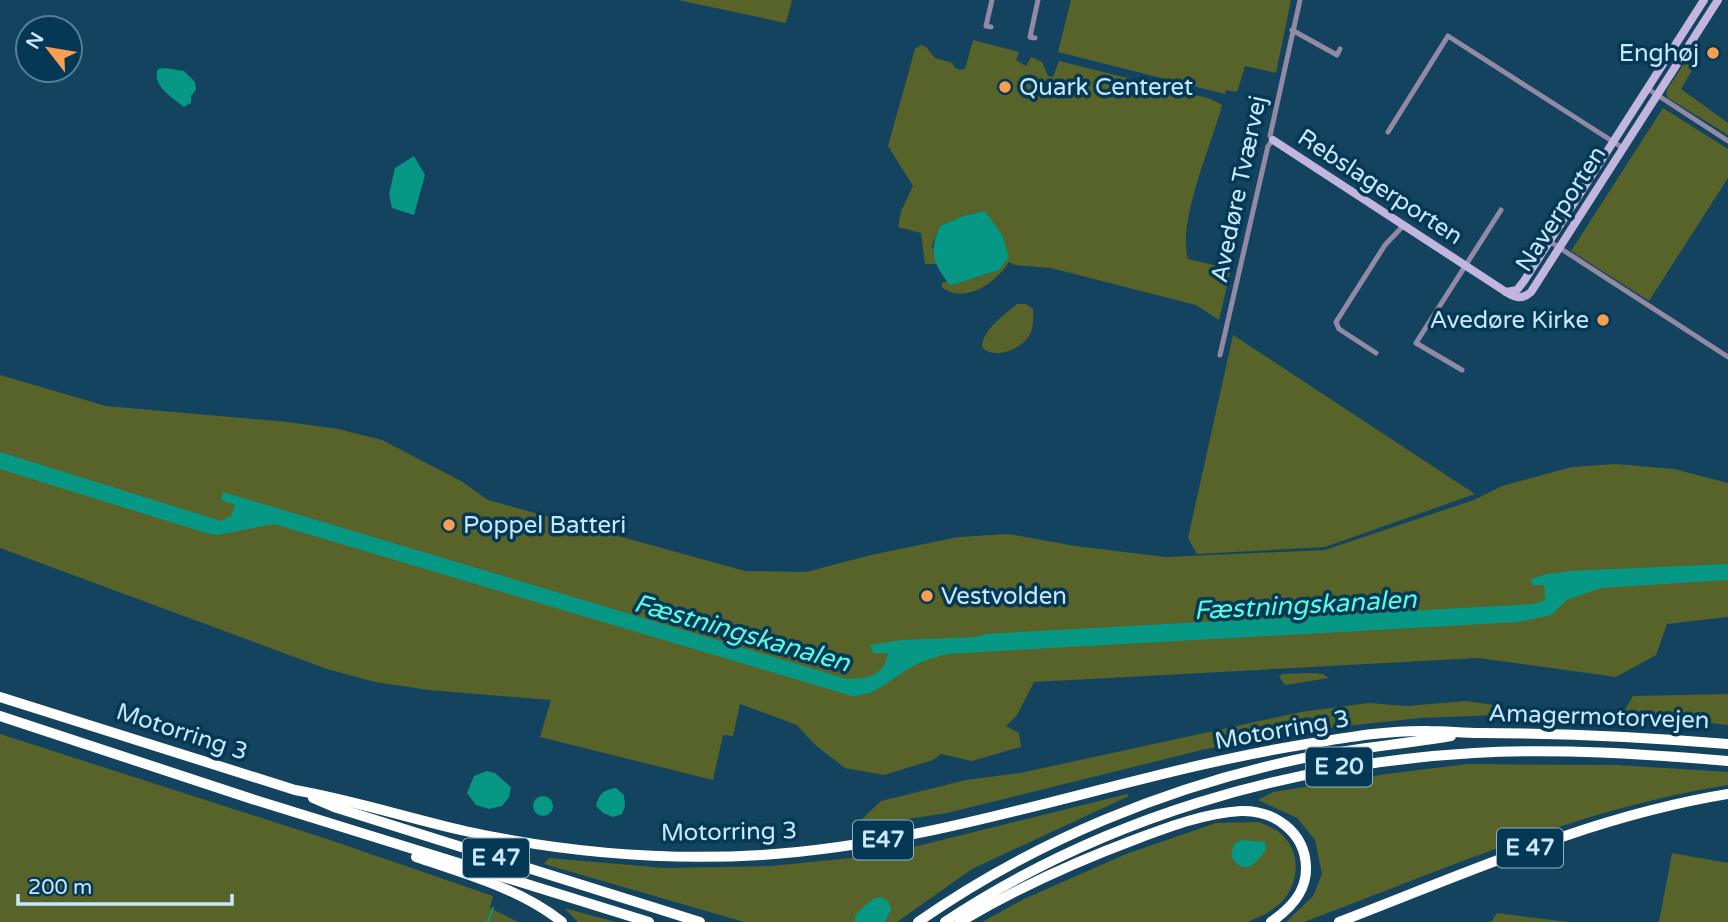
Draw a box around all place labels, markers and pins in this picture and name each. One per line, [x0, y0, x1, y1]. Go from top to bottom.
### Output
place label: Enghøj [1619, 39, 1699, 68]
marker: Enghøj [1705, 45, 1721, 61]
place label: Quark Centeret [1019, 73, 1193, 102]
marker: Quark Centeret [997, 79, 1013, 95]
place label: Avedøre Kirke [1430, 306, 1589, 335]
marker: Avedøre Kirke [1595, 312, 1611, 328]
place label: Poppel Batteri [463, 511, 626, 540]
marker: Poppel Batteri [441, 517, 457, 533]
place label: Vestvolden [941, 582, 1067, 611]
marker: Vestvolden [919, 588, 935, 604]

